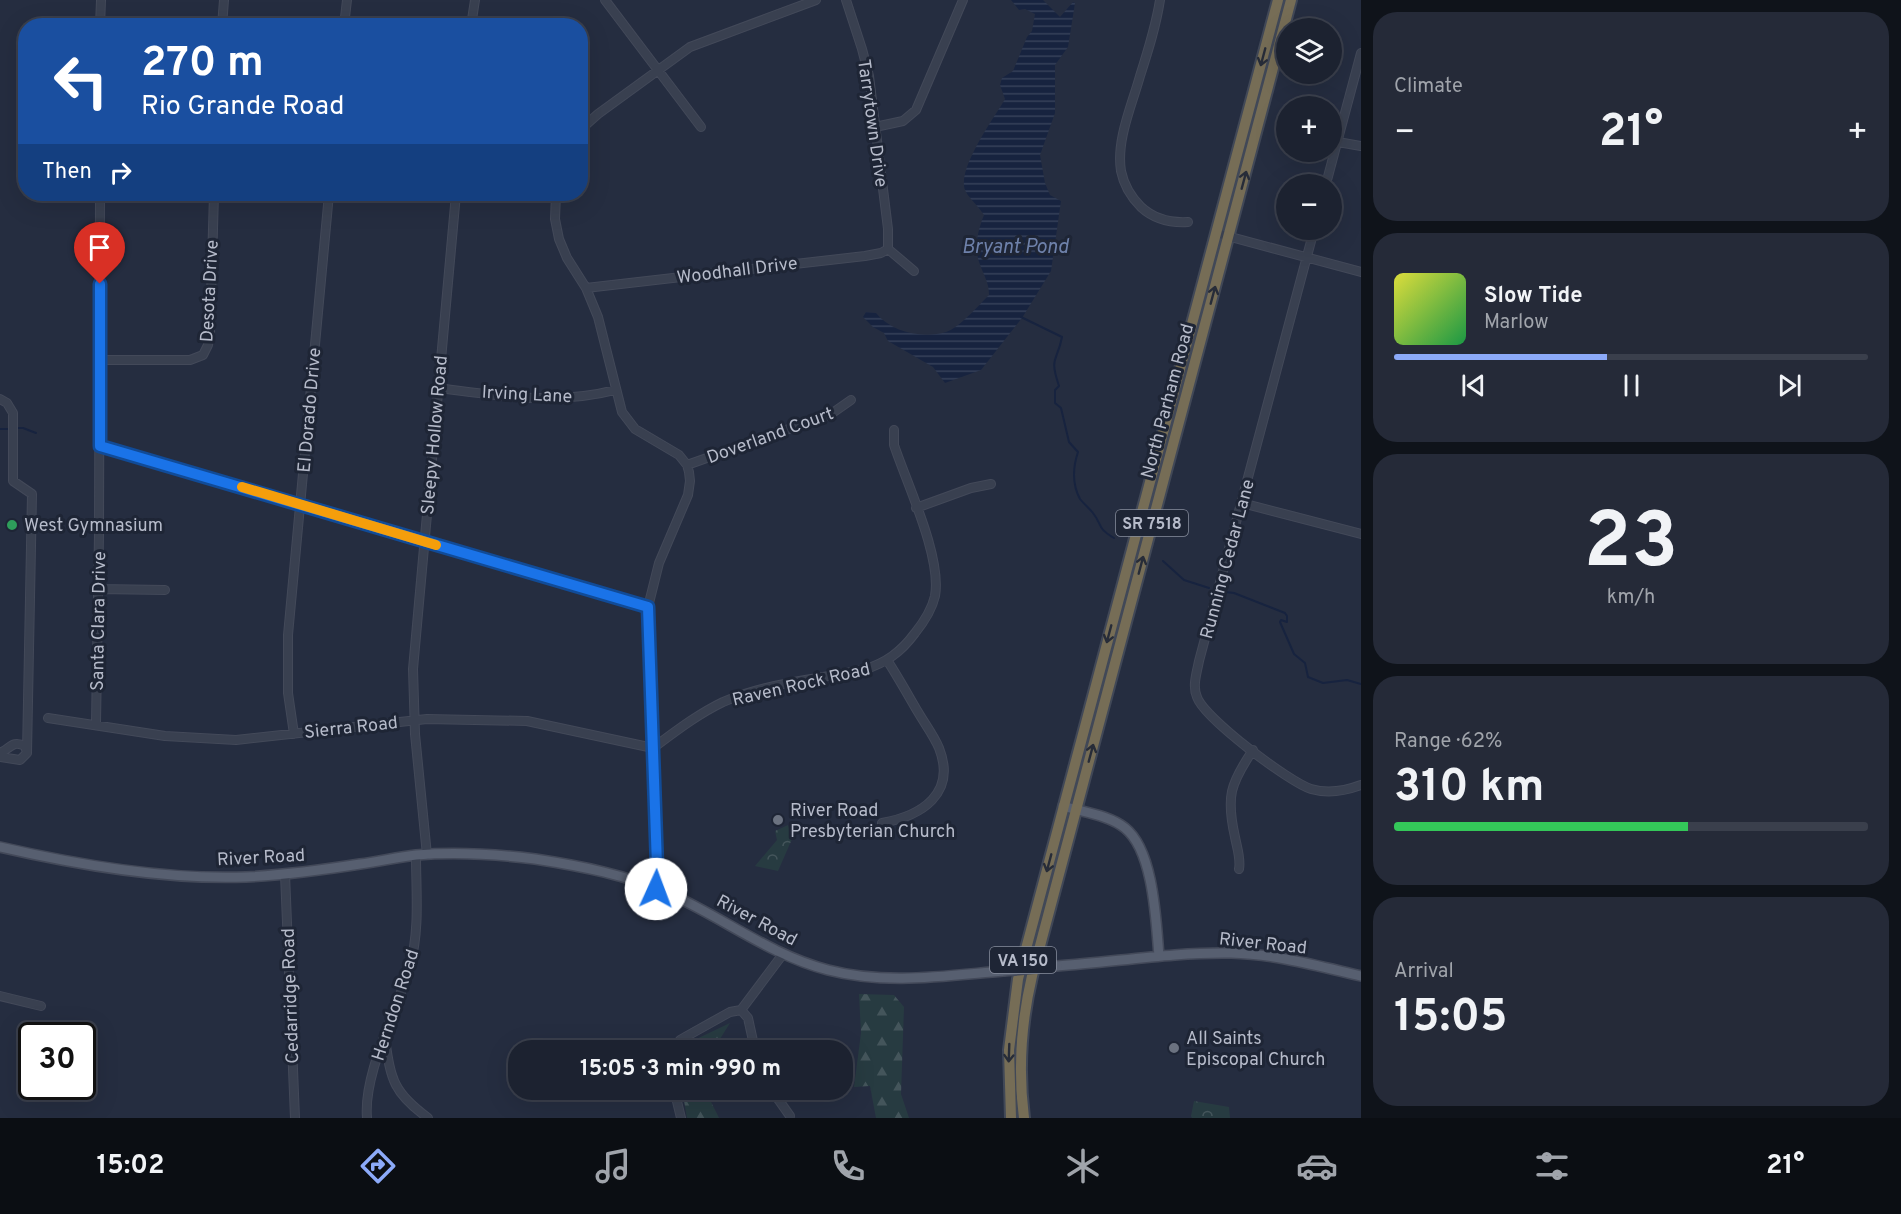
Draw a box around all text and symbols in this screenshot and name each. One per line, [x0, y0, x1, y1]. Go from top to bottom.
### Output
map controls [1276, 18, 1342, 240]
button: layers [1276, 18, 1342, 84]
text: 270 m [141, 38, 264, 91]
icon: left [42, 42, 120, 120]
one-way arrow [1257, 47, 1268, 66]
street label: Tarrytown Drive [851, 58, 892, 189]
text: Climate [1394, 74, 1463, 100]
text: Rio Grande Road [141, 90, 344, 124]
button: + [1276, 96, 1342, 162]
text: 21° [1599, 105, 1663, 162]
text: − [1394, 113, 1415, 155]
text: + [1847, 113, 1868, 155]
icon: right [104, 156, 137, 189]
text: Then [42, 159, 92, 186]
one-way arrow [1238, 171, 1250, 190]
button: − [1276, 174, 1342, 240]
pin [74, 222, 125, 284]
icon: arrive [83, 231, 116, 264]
water label: Bryant Pond [962, 235, 1069, 261]
street label: Desota Drive [196, 239, 225, 343]
street label: Woodhall Drive [675, 253, 799, 290]
text: Slow Tide [1484, 283, 1583, 310]
one-way arrow [1207, 286, 1219, 305]
text: Marlow [1484, 310, 1548, 336]
street label: North Parham Road [1137, 321, 1200, 481]
street label: El Dorado Drive [294, 347, 327, 473]
street label: Sleepy Hollow Road [417, 354, 454, 516]
icon: previous [1457, 369, 1490, 402]
icon: pause [1615, 369, 1648, 402]
icon: next [1773, 369, 1806, 402]
street label: Irving Lane [481, 382, 573, 409]
street label: Doverland Court [704, 403, 837, 470]
street label: Running Cedar Lane [1196, 477, 1261, 642]
text: 23 [1584, 496, 1678, 595]
road number: SR 7518 [1116, 510, 1188, 536]
place label: West Gymnasium [24, 515, 163, 538]
marker: West Gymnasium [5, 518, 19, 532]
street label: Santa Clara Drive [87, 551, 112, 691]
one-way arrow [1136, 556, 1148, 575]
text: km/h [1607, 585, 1655, 611]
one-way arrow [1103, 625, 1114, 644]
street label: Raven Rock Road [730, 658, 873, 713]
street label: Sierra Road [303, 712, 399, 745]
text: Range · 62% [1394, 729, 1502, 755]
one-way arrow [1086, 744, 1098, 763]
text: 310 km [1394, 760, 1544, 817]
place label: River Road Presbyterian Church [790, 800, 955, 844]
marker: River Road Presbyterian Church [771, 813, 785, 827]
street label: River Road [216, 845, 306, 872]
one-way arrow [1042, 853, 1054, 872]
position arrow [624, 857, 688, 921]
street label: River Road [712, 890, 801, 952]
street label: Cedarridge Road [278, 928, 305, 1064]
street label: River Road [1218, 928, 1308, 961]
street label: Herndon Road [368, 947, 425, 1064]
road number: VA 150 [990, 947, 1056, 973]
text: Arrival [1394, 959, 1454, 985]
text: 15:05 [1394, 990, 1508, 1047]
speed limit sign: 30 [18, 1022, 96, 1100]
place label: All Saints Episcopal Church [1186, 1028, 1325, 1072]
marker: All Saints Episcopal Church [1167, 1041, 1181, 1055]
one-way arrow [1003, 1043, 1014, 1063]
text: 15:05 · 3 min · 990 m [580, 1056, 781, 1083]
icon: directions [357, 1145, 399, 1187]
icon: music [592, 1145, 634, 1187]
icon: phone [827, 1145, 869, 1187]
icon: climate [1062, 1145, 1104, 1187]
icon: car [1296, 1145, 1338, 1187]
icon: filters [1531, 1145, 1573, 1187]
text: 15:02 [96, 1149, 165, 1183]
text: 21° [1766, 1149, 1805, 1183]

